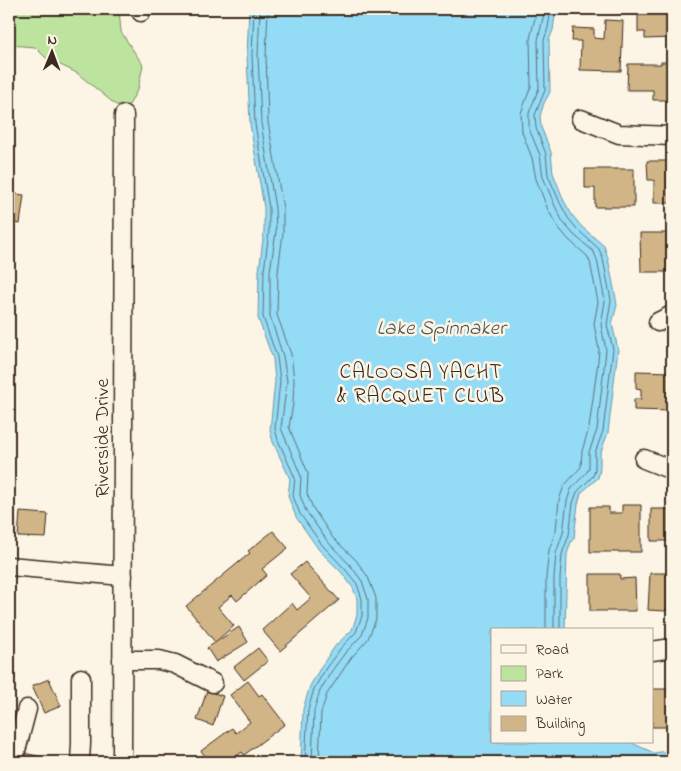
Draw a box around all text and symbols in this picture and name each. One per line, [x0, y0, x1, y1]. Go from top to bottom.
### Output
north arrow [28, 28, 78, 78]
text: N [47, 30, 57, 51]
water label: Lake Spinnaker [377, 314, 508, 344]
district label: CALOOSA YACHT & RACQUET CLUB [337, 358, 505, 412]
street label: Riverside Drive [89, 379, 118, 497]
legend [491, 628, 654, 744]
text: Road [536, 639, 569, 661]
text: Park [536, 663, 564, 685]
text: Water [536, 689, 572, 711]
text: Building [535, 713, 585, 736]

